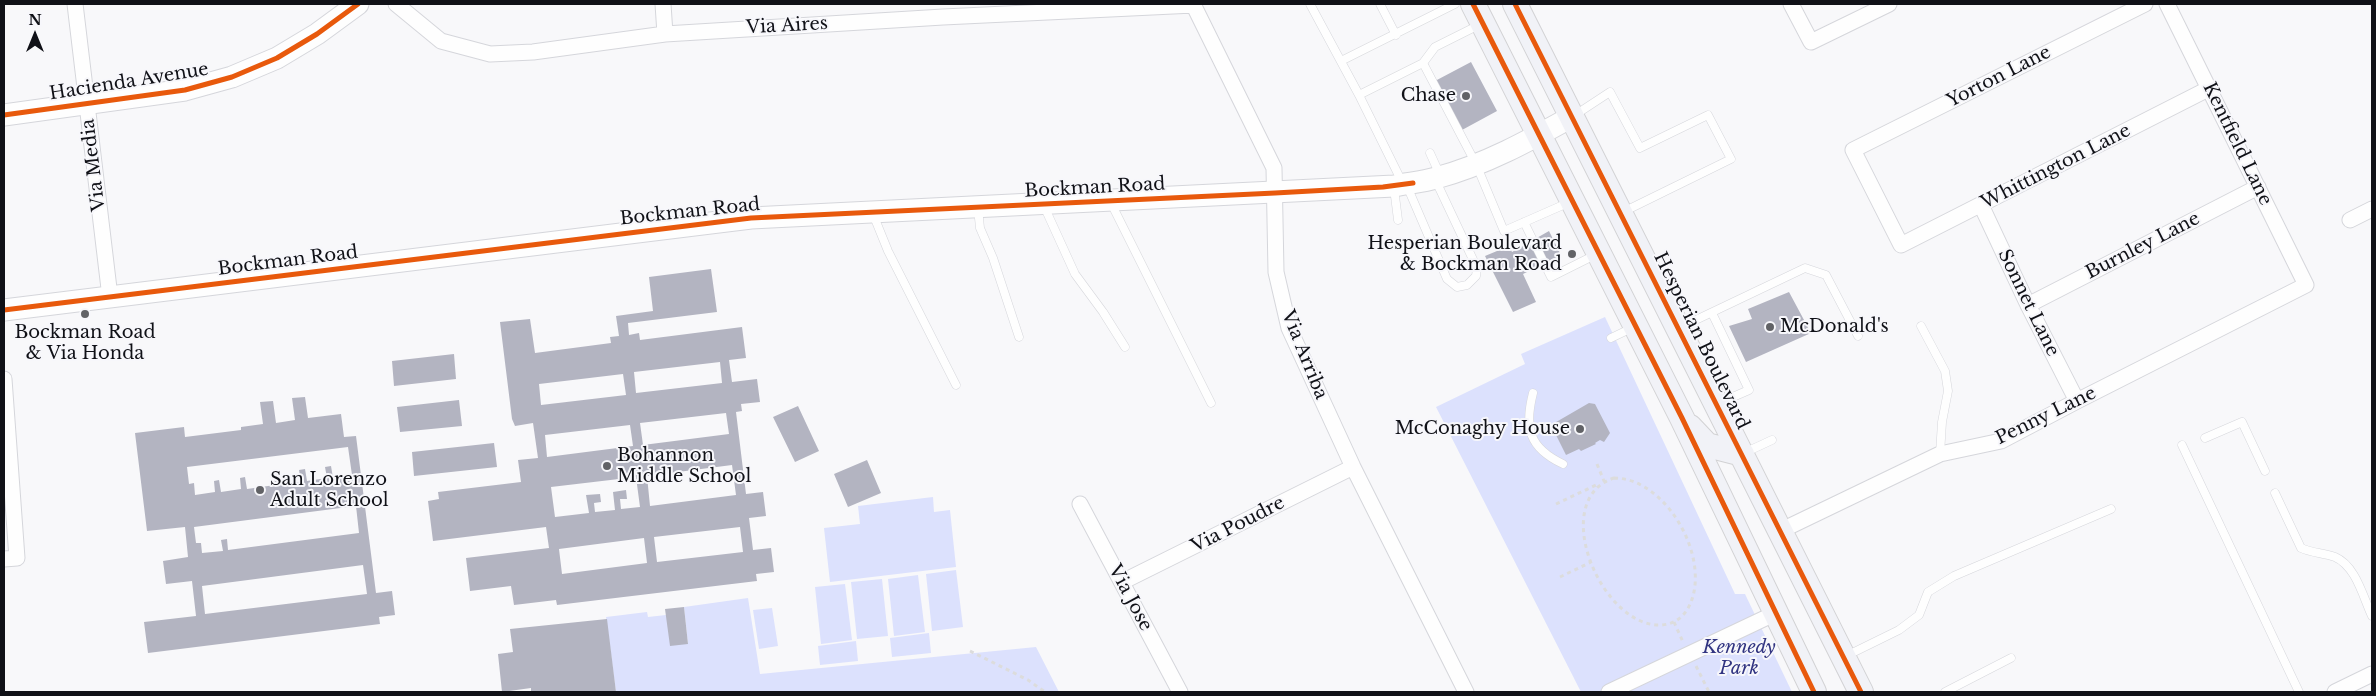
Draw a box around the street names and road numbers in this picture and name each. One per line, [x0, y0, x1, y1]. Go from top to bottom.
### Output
street label: Via Aires [745, 13, 829, 39]
street label: Yorton Lane [1943, 42, 2055, 112]
street label: Hacienda Avenue [48, 59, 210, 105]
street label: Kentfield Lane [2198, 79, 2276, 209]
street label: Via Media [78, 118, 110, 212]
street label: Whittington Lane [1978, 120, 2134, 214]
street label: Bockman Road [1024, 174, 1166, 202]
street label: Bockman Road [619, 194, 761, 230]
street label: Burnley Lane [2082, 208, 2204, 284]
street label: Bockman Road [217, 242, 359, 280]
street label: Sonnet Lane [1993, 246, 2063, 360]
street label: Hesperian Boulevard [1649, 249, 1753, 433]
street label: Via Arriba [1276, 307, 1332, 403]
street label: Penny Lane [1992, 382, 2100, 450]
street label: Via Poudre [1188, 492, 1288, 558]
street label: Via Jose [1104, 561, 1156, 635]

